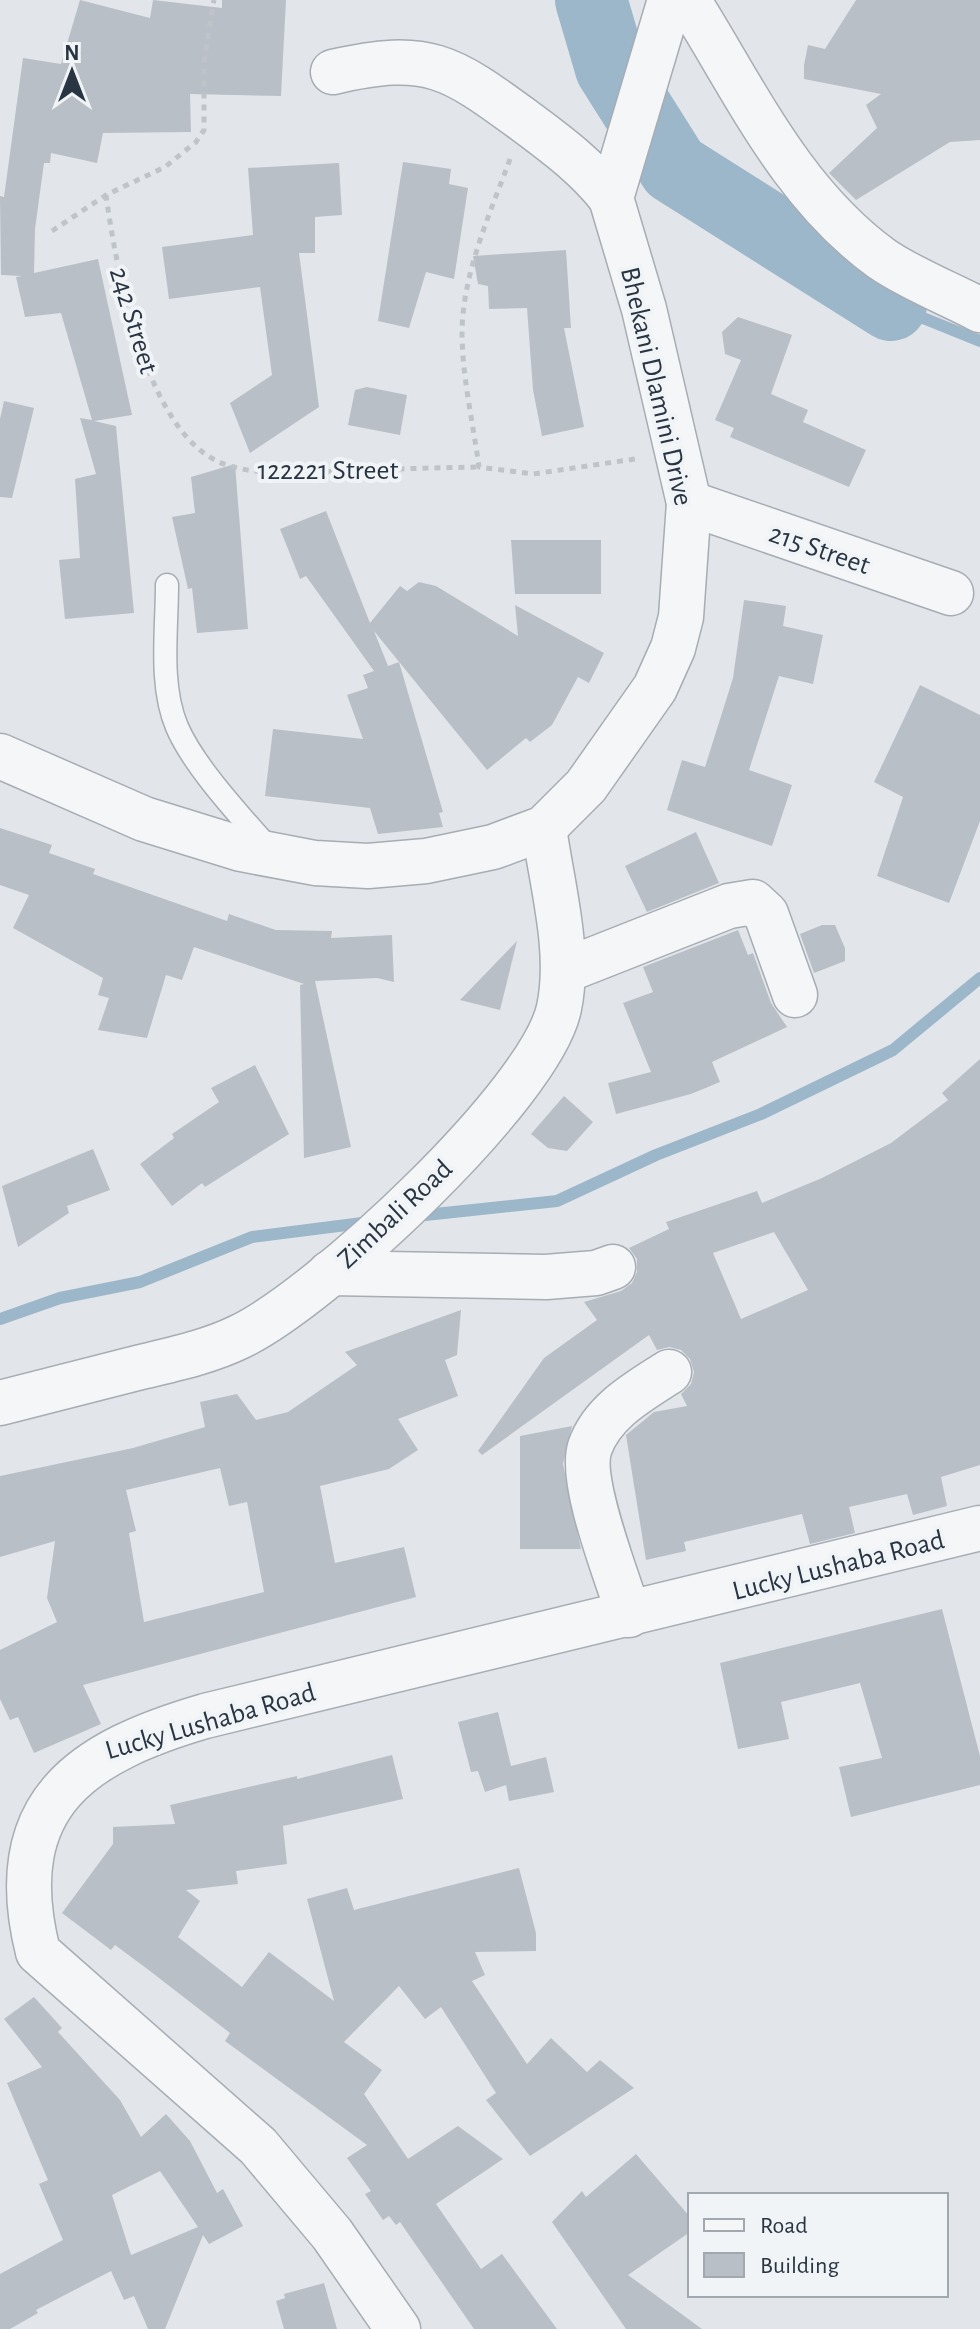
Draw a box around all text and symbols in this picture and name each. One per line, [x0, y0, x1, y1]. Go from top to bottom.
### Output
north arrow [32, 32, 112, 112]
text: N [64, 42, 80, 64]
street label: 242 Street [104, 264, 162, 377]
street label: Bhekani Dlamini Drive [615, 264, 697, 509]
street label: 122221 Street [258, 457, 398, 485]
street label: 215 Street [765, 520, 873, 580]
street label: Zimbali Road [333, 1155, 458, 1274]
street label: Lucky Lushaba Road [730, 1526, 947, 1606]
street label: Lucky Lushaba Road [102, 1679, 319, 1765]
legend [688, 2193, 948, 2297]
text: Road [760, 2214, 808, 2238]
text: Building [760, 2254, 839, 2278]

